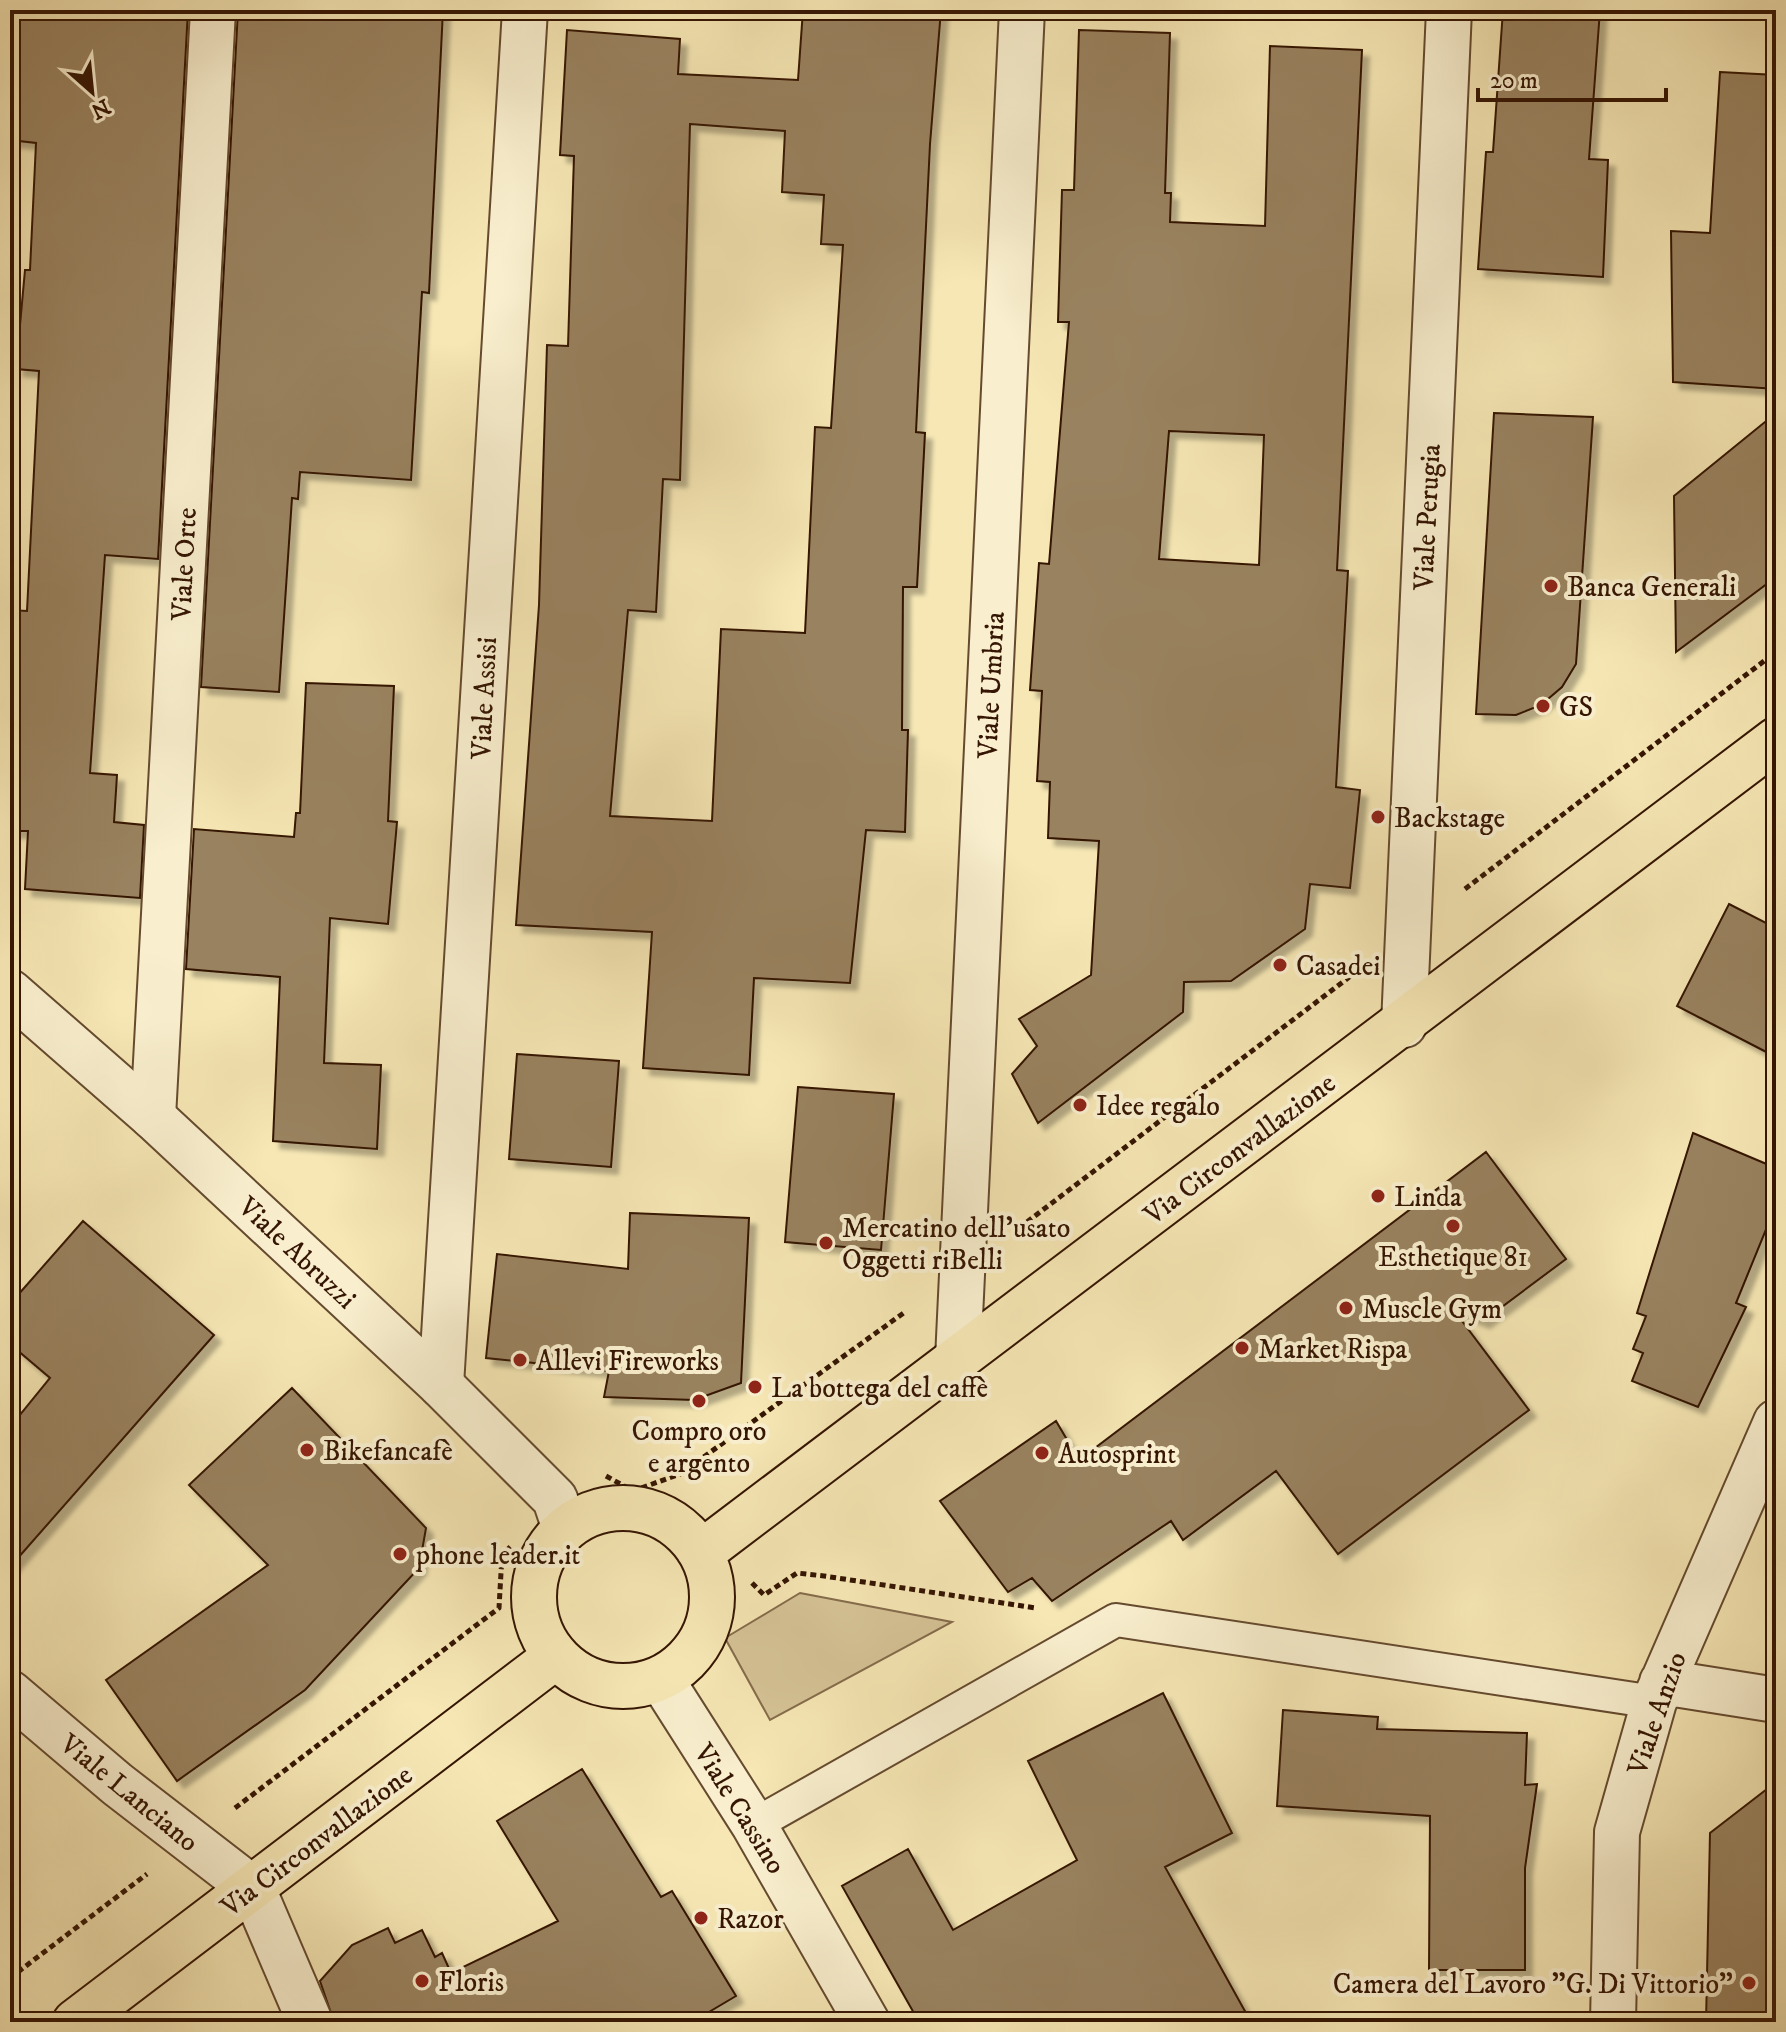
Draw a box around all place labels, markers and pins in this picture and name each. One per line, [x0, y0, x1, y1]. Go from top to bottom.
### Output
place label: Banca Generali [1567, 570, 1736, 605]
marker: Banca Generali [1542, 577, 1560, 595]
place label: GS [1559, 690, 1593, 725]
marker: GS [1534, 697, 1552, 715]
place label: Backstage [1394, 801, 1505, 836]
marker: Backstage [1369, 808, 1387, 826]
place label: Casadei [1296, 949, 1381, 984]
marker: Casadei [1271, 956, 1289, 974]
place label: Idee regalo [1096, 1089, 1220, 1124]
marker: Idee regalo [1071, 1096, 1089, 1114]
place label: Linda [1394, 1180, 1462, 1215]
marker: Linda [1369, 1187, 1387, 1205]
place label: Mercatino dell'usato Oggetti riBelli [842, 1211, 1070, 1278]
marker: Esthetique 81 [1444, 1217, 1462, 1235]
marker: Mercatino dell'usato Oggetti riBelli [817, 1234, 835, 1252]
place label: Esthetique 81 [1378, 1240, 1528, 1275]
place label: Muscle Gym [1362, 1292, 1502, 1327]
marker: Muscle Gym [1337, 1299, 1355, 1317]
place label: Market Rispa [1258, 1332, 1407, 1367]
marker: Market Rispa [1233, 1339, 1251, 1357]
place label: Allevi Fireworks [536, 1344, 719, 1379]
marker: Allevi Fireworks [511, 1351, 529, 1369]
place label: La bottega del caffè [771, 1371, 988, 1406]
marker: La bottega del caffè [746, 1378, 764, 1396]
marker: Compro oro e argento [690, 1392, 708, 1410]
place label: Compro oro e argento [632, 1414, 766, 1481]
place label: Bikefancafè [323, 1434, 453, 1469]
place label: Autosprint [1058, 1437, 1176, 1472]
marker: Bikefancafè [298, 1441, 316, 1459]
marker: Autosprint [1033, 1444, 1051, 1462]
place label: phone leader.it [415, 1538, 580, 1573]
marker: phone leader.it [391, 1545, 409, 1563]
place label: Razor [717, 1902, 784, 1937]
marker: Razor [692, 1909, 710, 1927]
place label: Floris [438, 1965, 504, 2000]
place label: Camera del Lavoro "G. Di Vittorio" [1333, 1967, 1733, 2002]
marker: Floris [413, 1972, 431, 1990]
marker: Camera del Lavoro "G. Di Vittorio" [1740, 1974, 1758, 1992]

